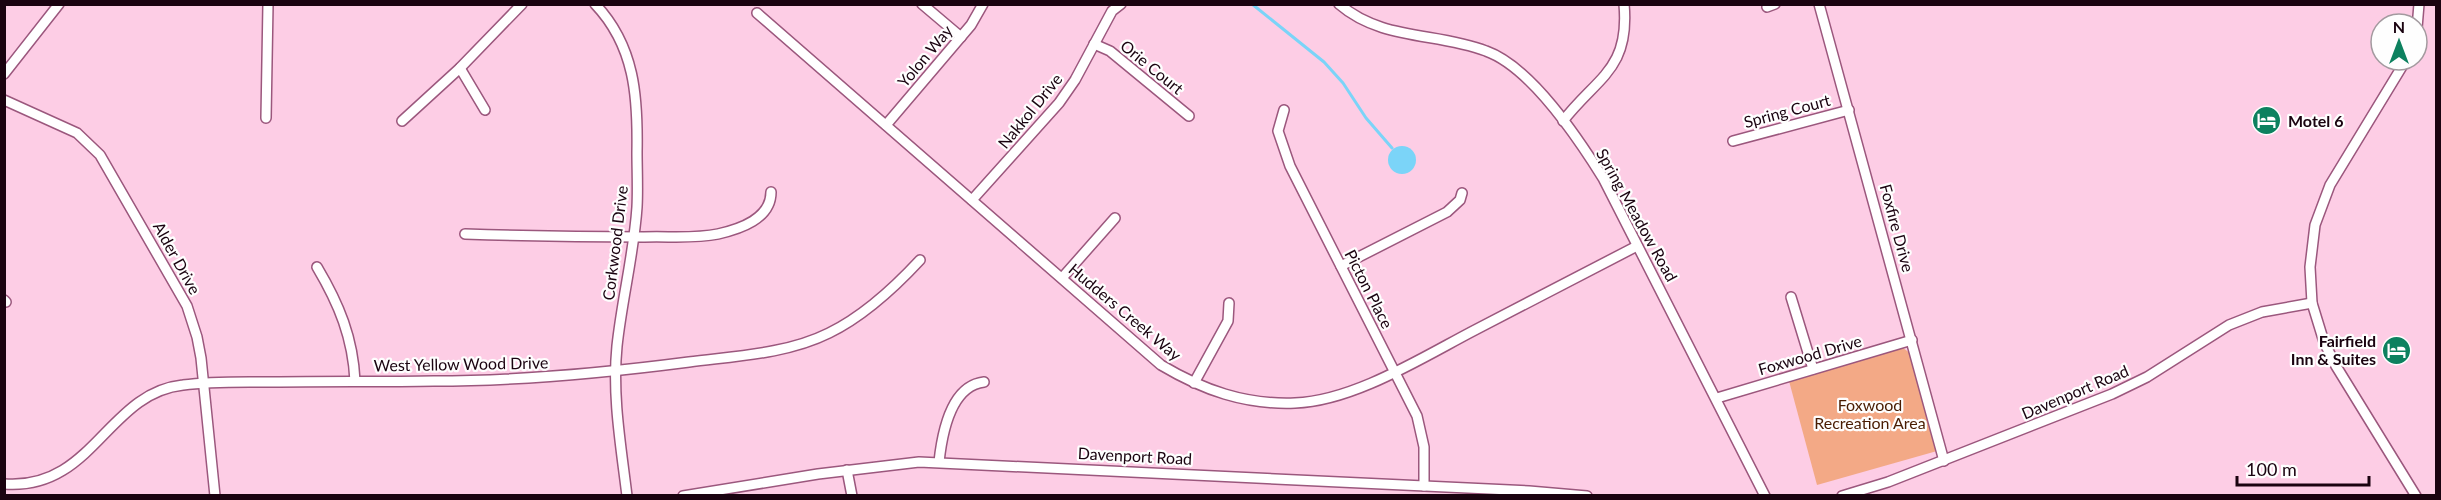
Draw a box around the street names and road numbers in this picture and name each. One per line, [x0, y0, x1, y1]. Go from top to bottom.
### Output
street label: Yolon Way [893, 20, 956, 90]
street label: Orie Court [1117, 36, 1188, 98]
street label: Nakkol Drive [994, 69, 1066, 152]
street label: Spring Court [1742, 90, 1832, 131]
street label: Spring Meadow Road [1593, 145, 1682, 285]
street label: Foxfire Drive [1877, 182, 1918, 274]
street label: Corkwood Drive [598, 185, 631, 301]
street label: Alder Drive [150, 218, 205, 297]
street label: Picton Place [1341, 246, 1397, 331]
street label: Hudders Creek Way [1065, 259, 1186, 365]
street label: Foxwood Drive [1756, 331, 1864, 378]
street label: West Yellow Wood Drive [374, 352, 548, 375]
street label: Davenport Road [2018, 360, 2131, 423]
street label: Davenport Road [1077, 443, 1193, 468]

